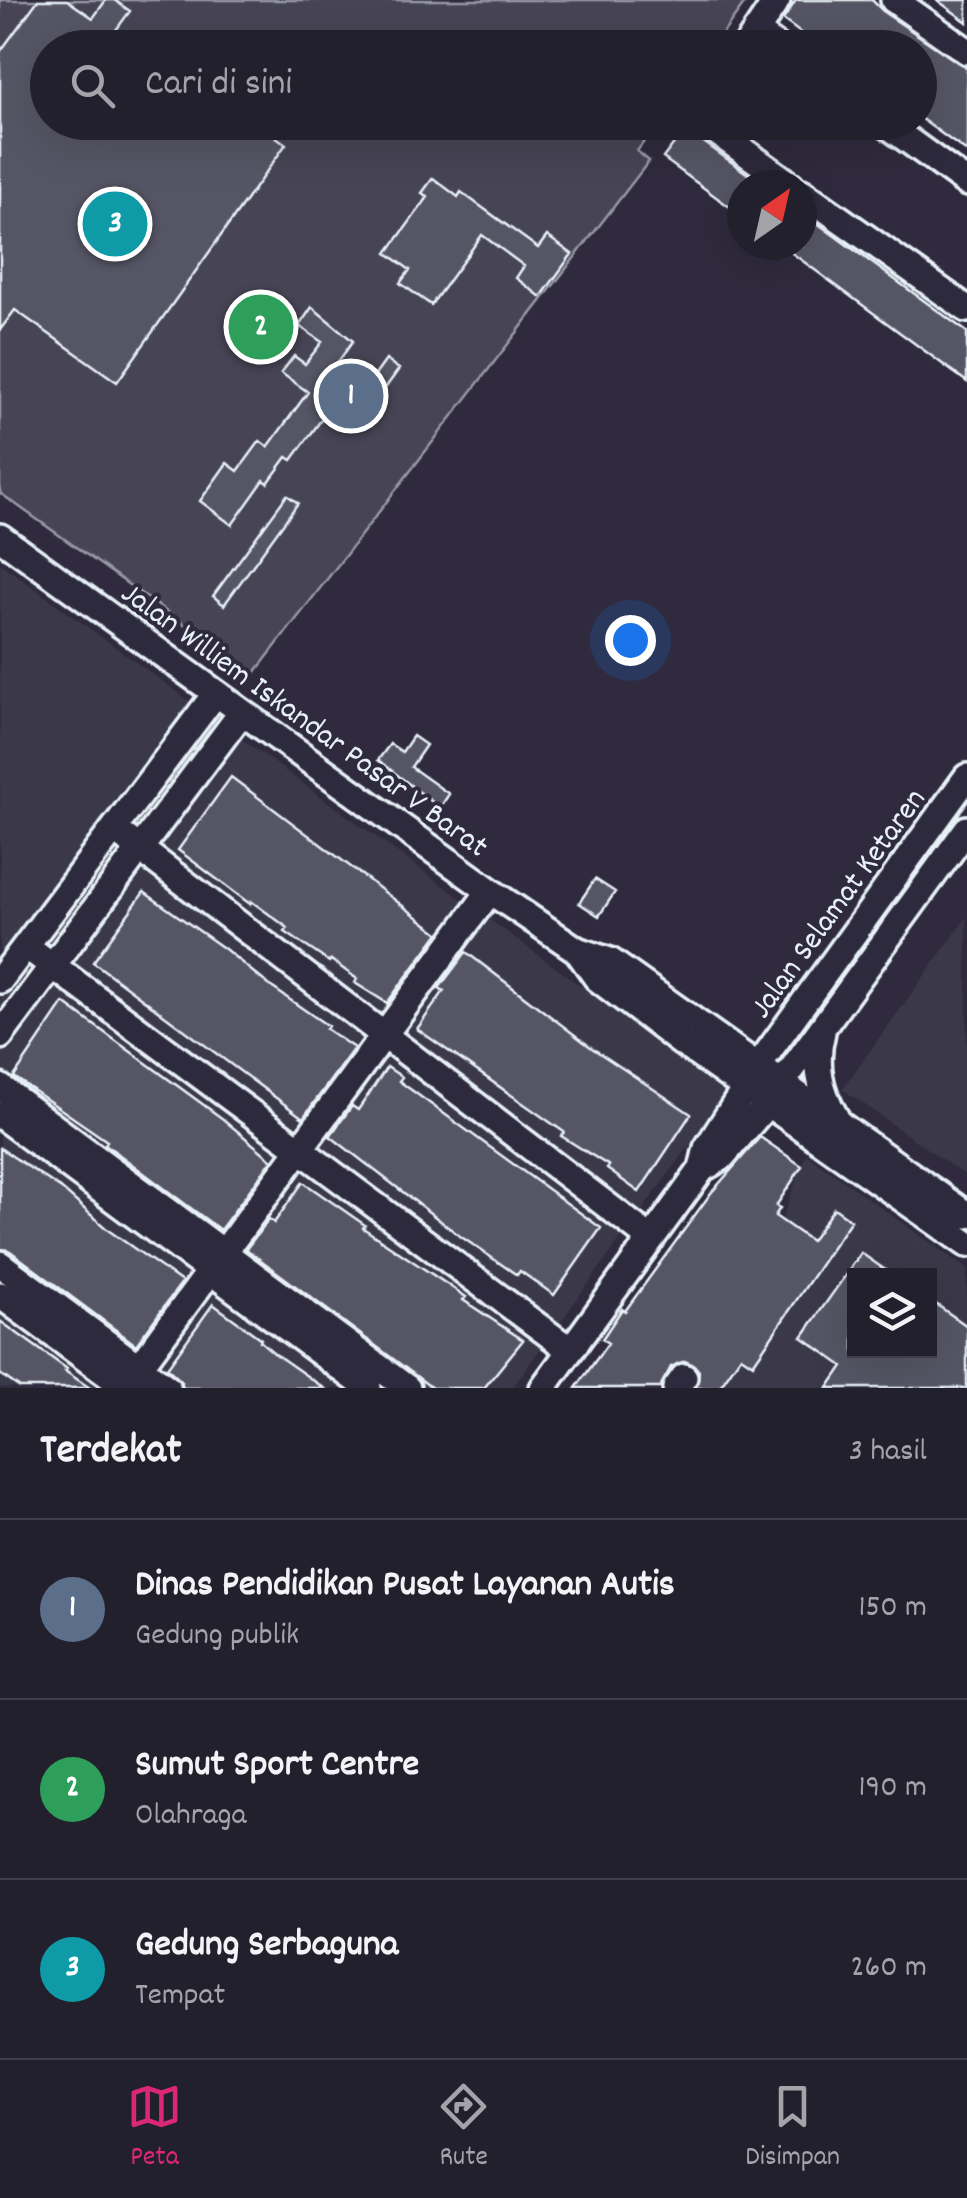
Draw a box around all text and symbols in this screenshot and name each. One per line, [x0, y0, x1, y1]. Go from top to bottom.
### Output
search box [30, 30, 937, 140]
icon: search [65, 58, 120, 113]
text: Cari di sini [145, 58, 292, 113]
north arrow [727, 170, 817, 260]
pin: 3 [82, 186, 148, 262]
pin: 2 [228, 290, 294, 364]
pin: 1 [318, 358, 384, 434]
street label: Jalan Williem Iskandar Pasar V Barat [110, 573, 497, 871]
your location [605, 615, 656, 666]
street label: Jalan Selamat Ketaren [741, 780, 939, 1030]
map controls [847, 1268, 937, 1358]
button: layers [847, 1268, 937, 1358]
text: Terdekat [40, 1423, 181, 1483]
text: 3 hasil [849, 1430, 927, 1476]
text: Dinas Pendidikan Pusat Layanan Autis [135, 1559, 675, 1614]
text: 1 [69, 1586, 76, 1632]
text: 150 m [858, 1586, 927, 1632]
text: Gedung publik [135, 1614, 299, 1660]
text: Sumut Sport Centre [135, 1739, 419, 1794]
text: 2 [66, 1766, 79, 1812]
text: 190 m [859, 1766, 927, 1812]
text: Olahraga [135, 1794, 247, 1840]
text: Gedung Serbaguna [135, 1919, 398, 1974]
text: 3 [65, 1946, 80, 1992]
text: 260 m [851, 1946, 927, 1992]
text: Tempat [135, 1974, 225, 2020]
tab: Peta [127, 2079, 182, 2179]
tab: Rute [436, 2079, 491, 2179]
tab: Disimpan [745, 2079, 840, 2179]

